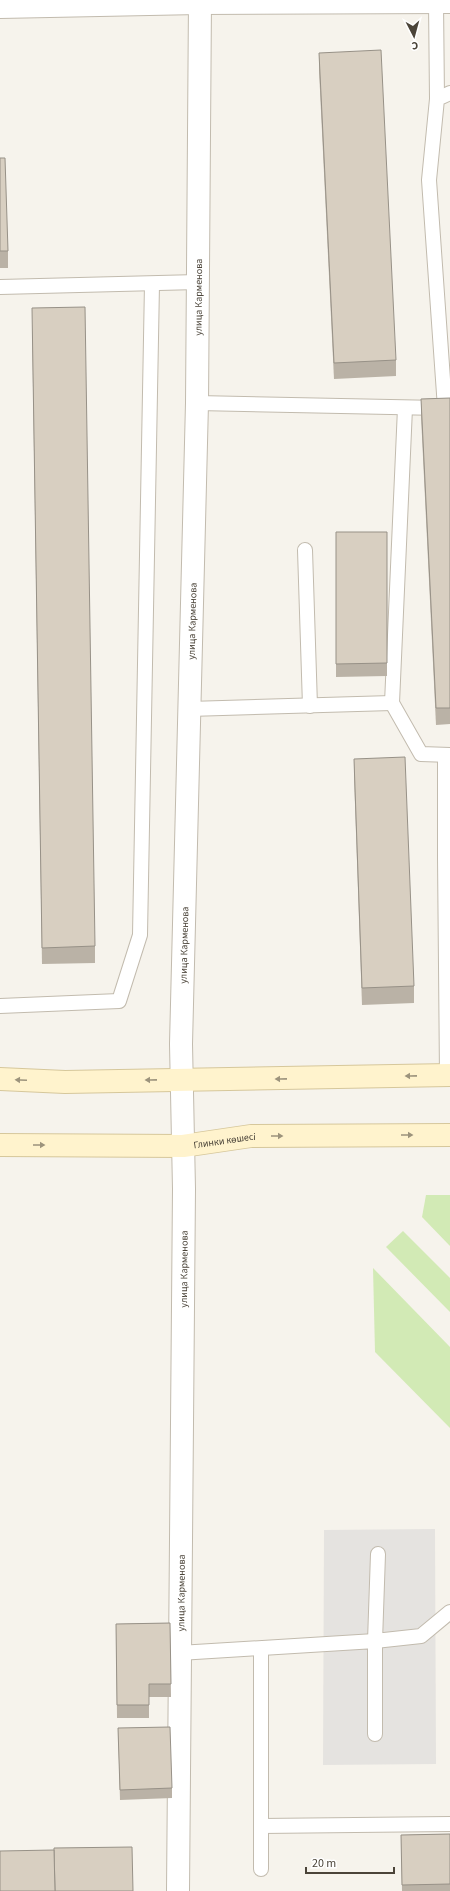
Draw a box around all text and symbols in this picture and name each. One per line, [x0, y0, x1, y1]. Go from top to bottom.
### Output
north arrow [394, 16, 434, 56]
text: С [410, 38, 419, 53]
street label: улица Карменова [192, 259, 206, 336]
street label: улица Карменова [185, 582, 201, 660]
street label: улица Карменова [177, 906, 192, 984]
one-way arrow [404, 1073, 417, 1079]
one-way arrow [145, 1076, 157, 1083]
one-way arrow [274, 1076, 287, 1082]
one-way arrow [14, 1077, 27, 1083]
street label: Глинки көшесі [193, 1130, 256, 1152]
one-way arrow [401, 1132, 414, 1138]
one-way arrow [271, 1133, 284, 1139]
one-way arrow [33, 1142, 46, 1148]
street label: улица Карменова [177, 1230, 192, 1308]
street label: улица Карменова [174, 1554, 189, 1632]
scale bar [306, 1849, 394, 1875]
text: 20 m [312, 1855, 336, 1872]

